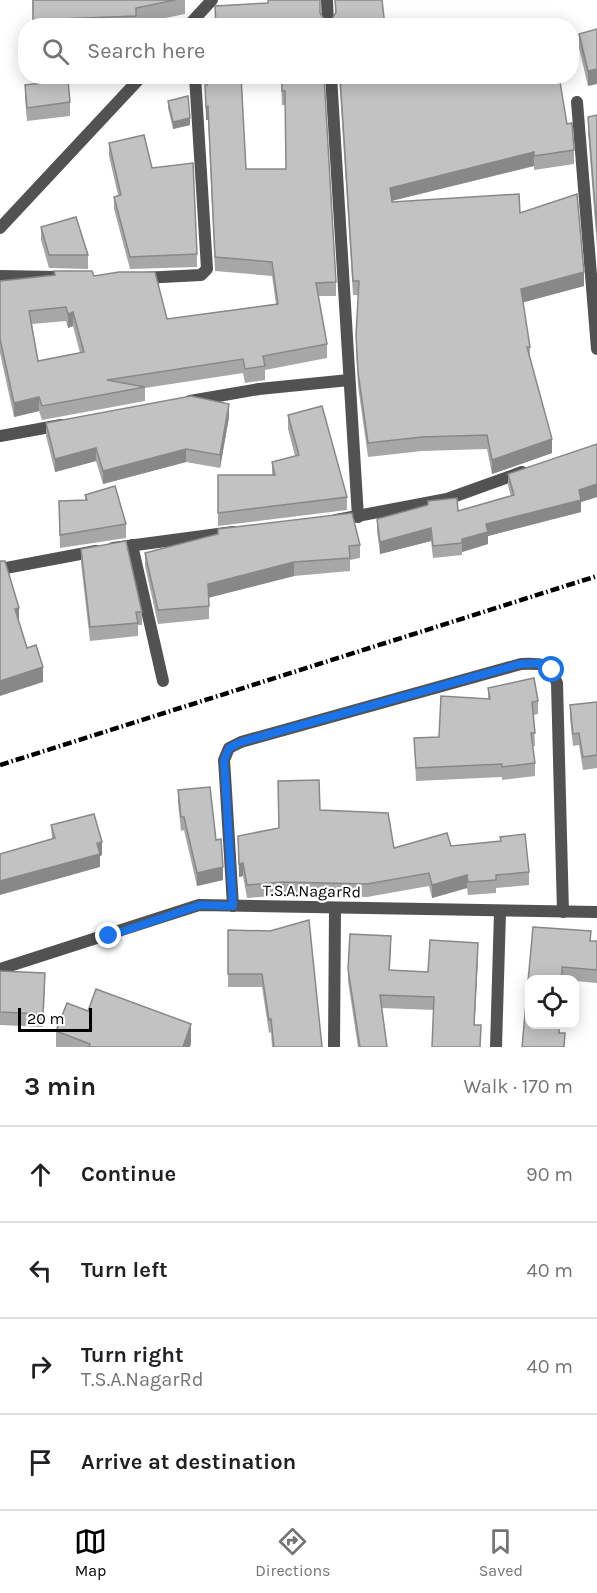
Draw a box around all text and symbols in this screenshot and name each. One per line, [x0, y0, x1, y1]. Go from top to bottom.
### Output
search box [18, 18, 579, 84]
icon: search [39, 35, 72, 68]
text: Search here [87, 38, 205, 64]
route start [538, 656, 564, 682]
street label: T.S.A.NagarRd [263, 881, 361, 901]
route end [95, 922, 121, 948]
map controls [525, 975, 579, 1029]
button: locate [525, 975, 579, 1029]
scale bar [18, 1005, 92, 1032]
text: 20 m [27, 1009, 65, 1028]
text: 3 min [24, 1071, 96, 1102]
text: Walk · 170 m [463, 1075, 573, 1098]
icon: ahead [24, 1158, 57, 1191]
text: Continue [81, 1161, 176, 1187]
text: 90 m [526, 1163, 573, 1186]
icon: left [24, 1254, 57, 1287]
text: Turn left [81, 1257, 168, 1283]
text: 40 m [527, 1259, 573, 1282]
text: Turn right [81, 1342, 184, 1368]
icon: right [24, 1350, 57, 1383]
text: 40 m [527, 1355, 573, 1378]
text: T.S.A.NagarRd [81, 1368, 204, 1391]
icon: arrive [24, 1446, 57, 1479]
text: Arrive at destination [81, 1449, 296, 1475]
tab: Map [74, 1525, 107, 1580]
tab: Directions [255, 1525, 330, 1580]
tab: Saved [479, 1525, 523, 1580]

